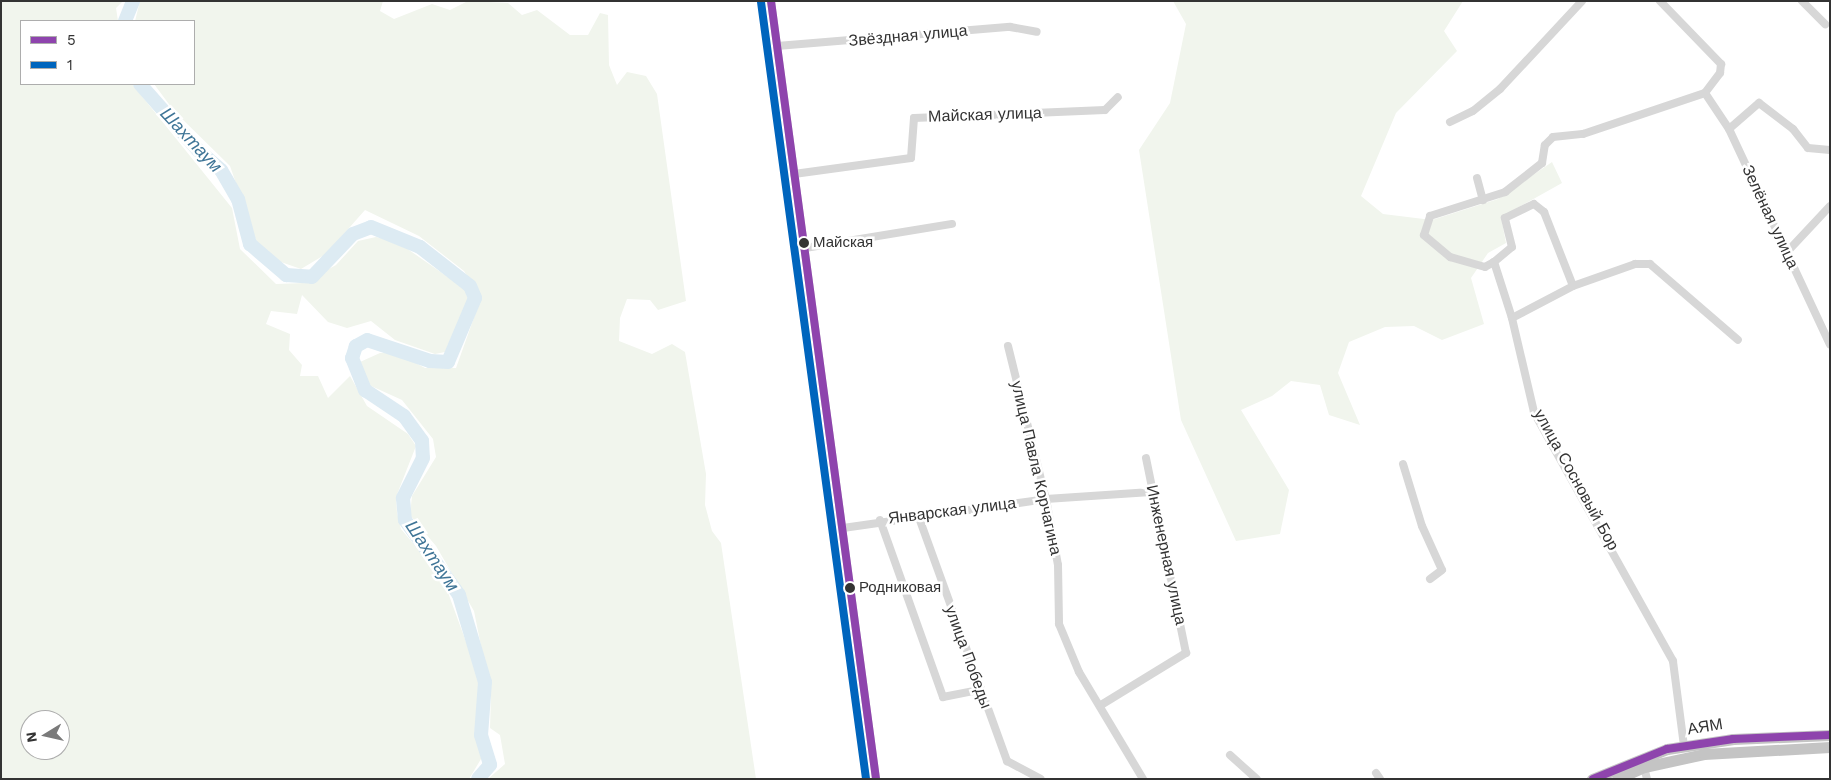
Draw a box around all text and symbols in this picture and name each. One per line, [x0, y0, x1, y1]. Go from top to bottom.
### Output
legend [20, 20, 195, 85]
street label: Звёздная улица [848, 21, 968, 51]
text: 5 [67, 31, 76, 49]
text: 1 [67, 56, 73, 74]
water label: Шахтаум [155, 103, 227, 177]
street label: Майская улица [928, 103, 1042, 127]
street label: Зелёная улица [1738, 162, 1802, 272]
place label: Майская [813, 234, 873, 252]
marker: Майская [799, 238, 809, 248]
street label: улица Павла Корчагина [1007, 379, 1065, 557]
street label: улица Сосновый Бор [1529, 406, 1623, 554]
street label: Инженерная улица [1142, 483, 1190, 627]
street label: Январская улица [887, 494, 1017, 528]
water label: Шахтаум [400, 516, 464, 596]
place label: Родниковая [859, 579, 941, 597]
marker: Родниковая [845, 583, 855, 593]
street label: улица Победы [940, 603, 996, 711]
north arrow [20, 710, 70, 760]
street label: АЯМ [1686, 715, 1724, 739]
text: N [22, 731, 40, 744]

